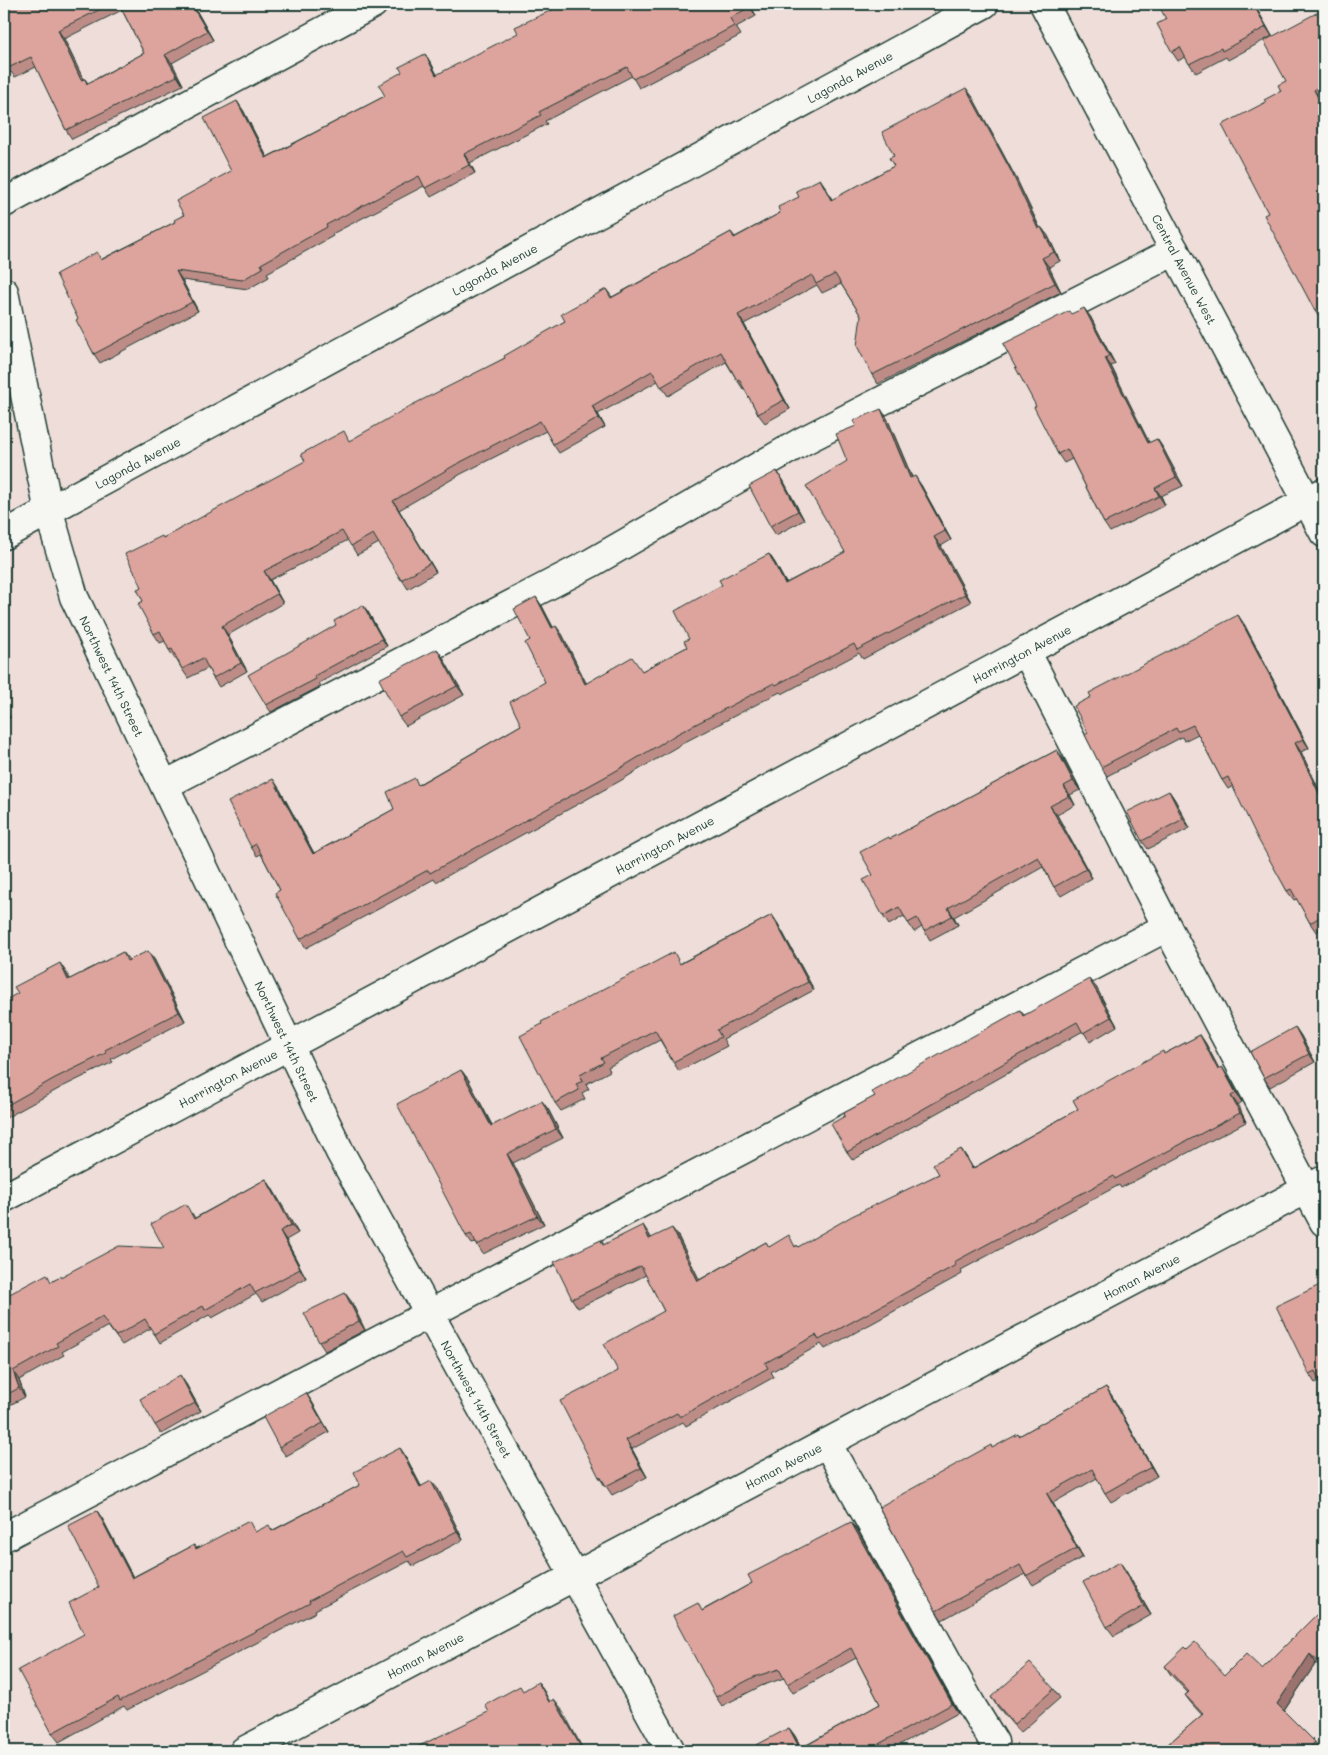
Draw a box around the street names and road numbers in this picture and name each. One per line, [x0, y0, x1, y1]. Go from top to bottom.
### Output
street label: Lagonda Avenue [804, 47, 895, 106]
street label: Central Avenue West [1149, 211, 1220, 327]
street label: Lagonda Avenue [449, 239, 540, 299]
street label: Lagonda Avenue [92, 433, 183, 492]
street label: Northwest 14th Street [76, 613, 148, 739]
street label: Harrington Avenue [969, 621, 1074, 687]
street label: Harrington Avenue [612, 812, 717, 878]
street label: Northwest 14th Street [251, 978, 323, 1105]
street label: Harrington Avenue [176, 1045, 280, 1111]
street label: Homan Avenue [1100, 1250, 1183, 1303]
street label: Northwest 14th Street [438, 1337, 516, 1461]
street label: Homan Avenue [742, 1439, 825, 1493]
street label: Homan Avenue [384, 1628, 466, 1682]

